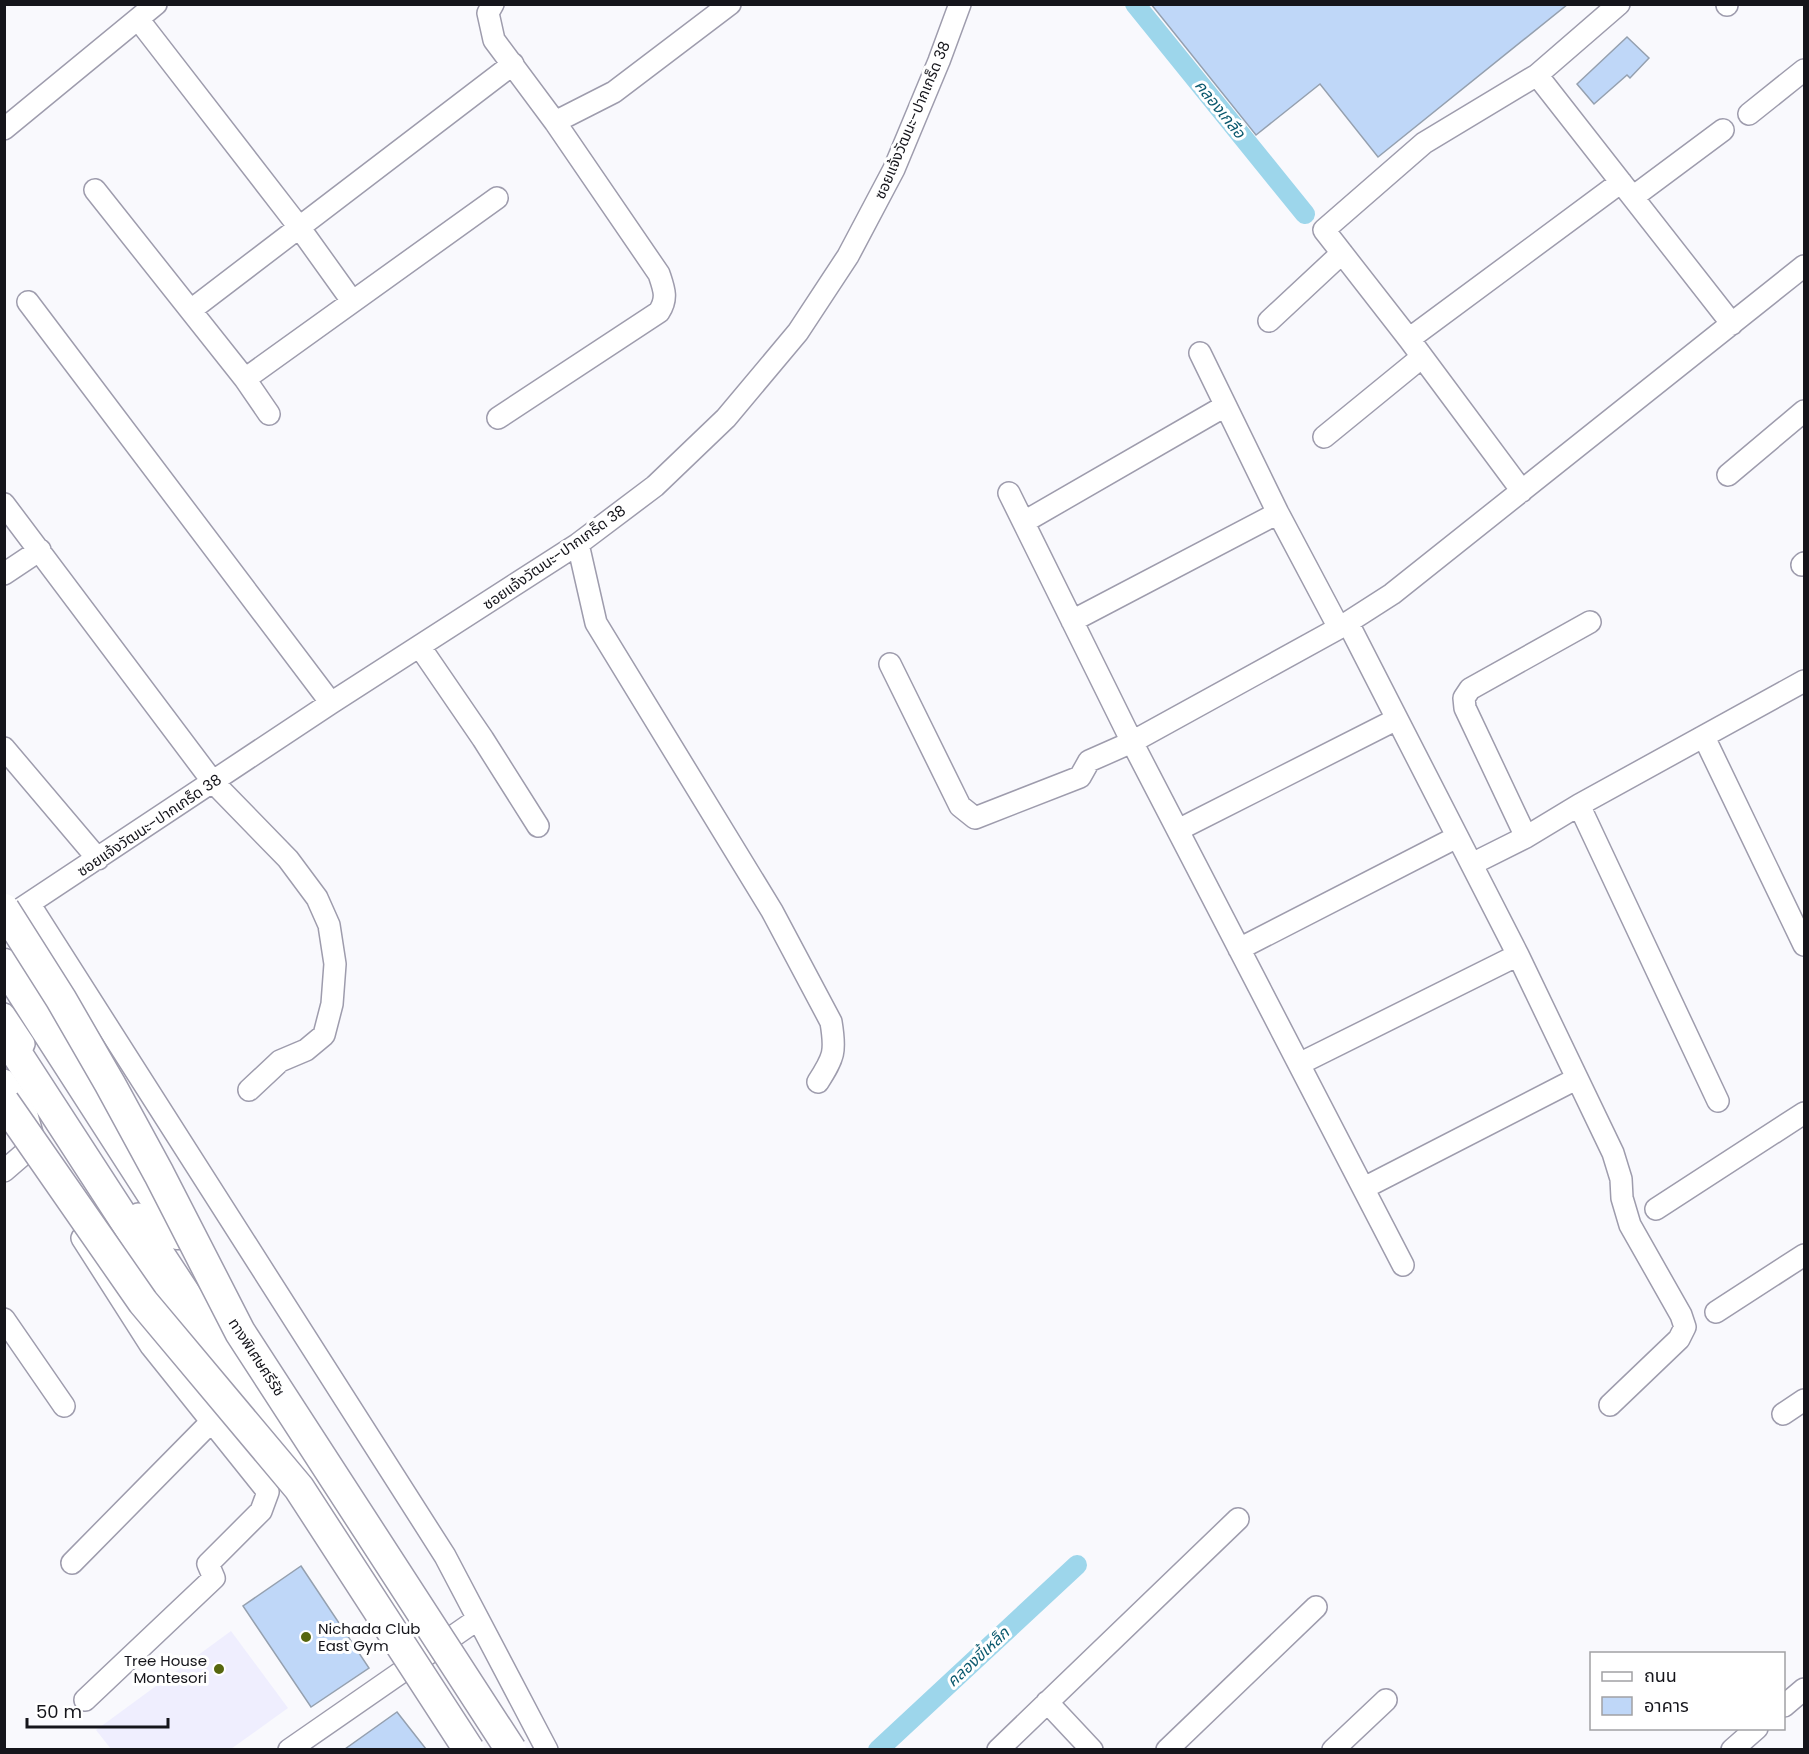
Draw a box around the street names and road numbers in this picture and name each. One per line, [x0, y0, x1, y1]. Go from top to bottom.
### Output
street label: ซอยแจ้งวัฒนะ-ปากเกร็ด 38 [869, 38, 955, 202]
street label: ซอยแจ้งวัฒนะ-ปากเกร็ด 38 [478, 500, 630, 614]
street label: ซอยแจ้งวัฒนะ-ปากเกร็ด 38 [73, 769, 225, 881]
street label: ทางพิเศษศรีรัช [224, 1314, 290, 1400]

